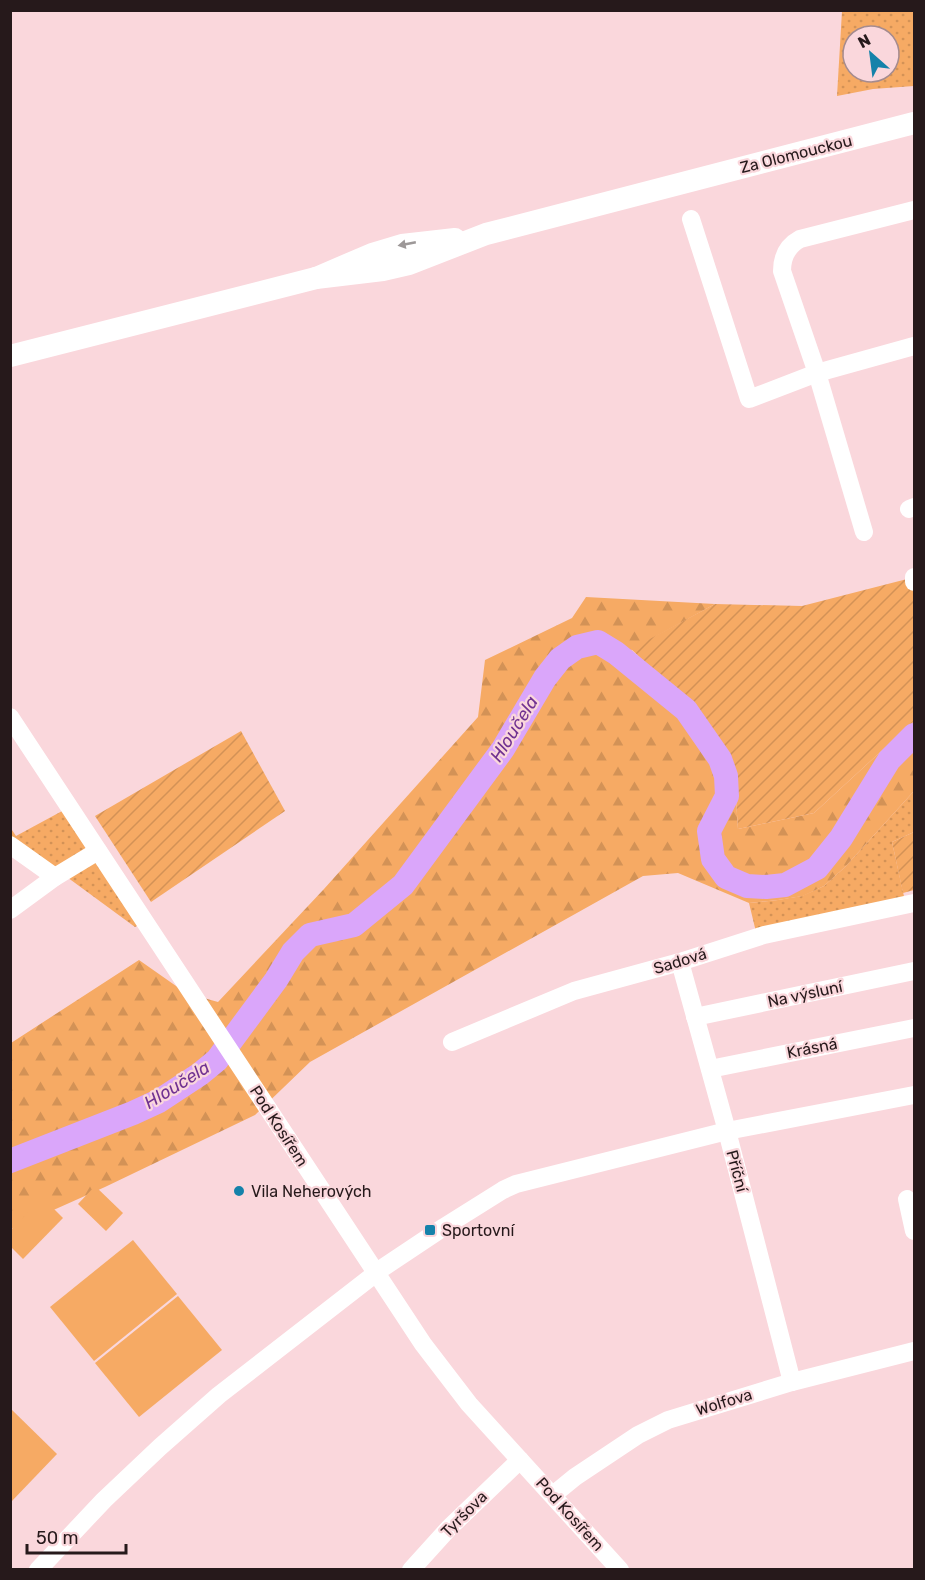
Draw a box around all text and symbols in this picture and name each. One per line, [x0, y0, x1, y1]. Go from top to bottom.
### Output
north arrow [841, 24, 901, 84]
text: N [855, 30, 874, 52]
street label: Za Olomouckou [738, 131, 854, 177]
one-way arrow [398, 240, 417, 249]
water label: Hloučela [485, 692, 543, 766]
street label: Sadová [651, 944, 709, 978]
street label: Na výsluní [766, 977, 845, 1011]
street label: Krásná [785, 1034, 839, 1062]
water label: Hloučela [140, 1056, 214, 1114]
street label: Pod Kosířem [246, 1082, 312, 1170]
street label: Příční [722, 1148, 752, 1195]
place label: Vila Neherových [251, 1182, 372, 1201]
marker: Vila Neherových [232, 1184, 246, 1198]
place label: Sportovní [442, 1221, 515, 1240]
marker: Sportovní [423, 1223, 437, 1237]
street label: Wolfova [694, 1384, 754, 1420]
street label: Pod Kosířem [532, 1473, 608, 1555]
street label: Tyršova [437, 1487, 491, 1541]
scale bar [27, 1517, 126, 1555]
text: 50 m [36, 1527, 79, 1549]

